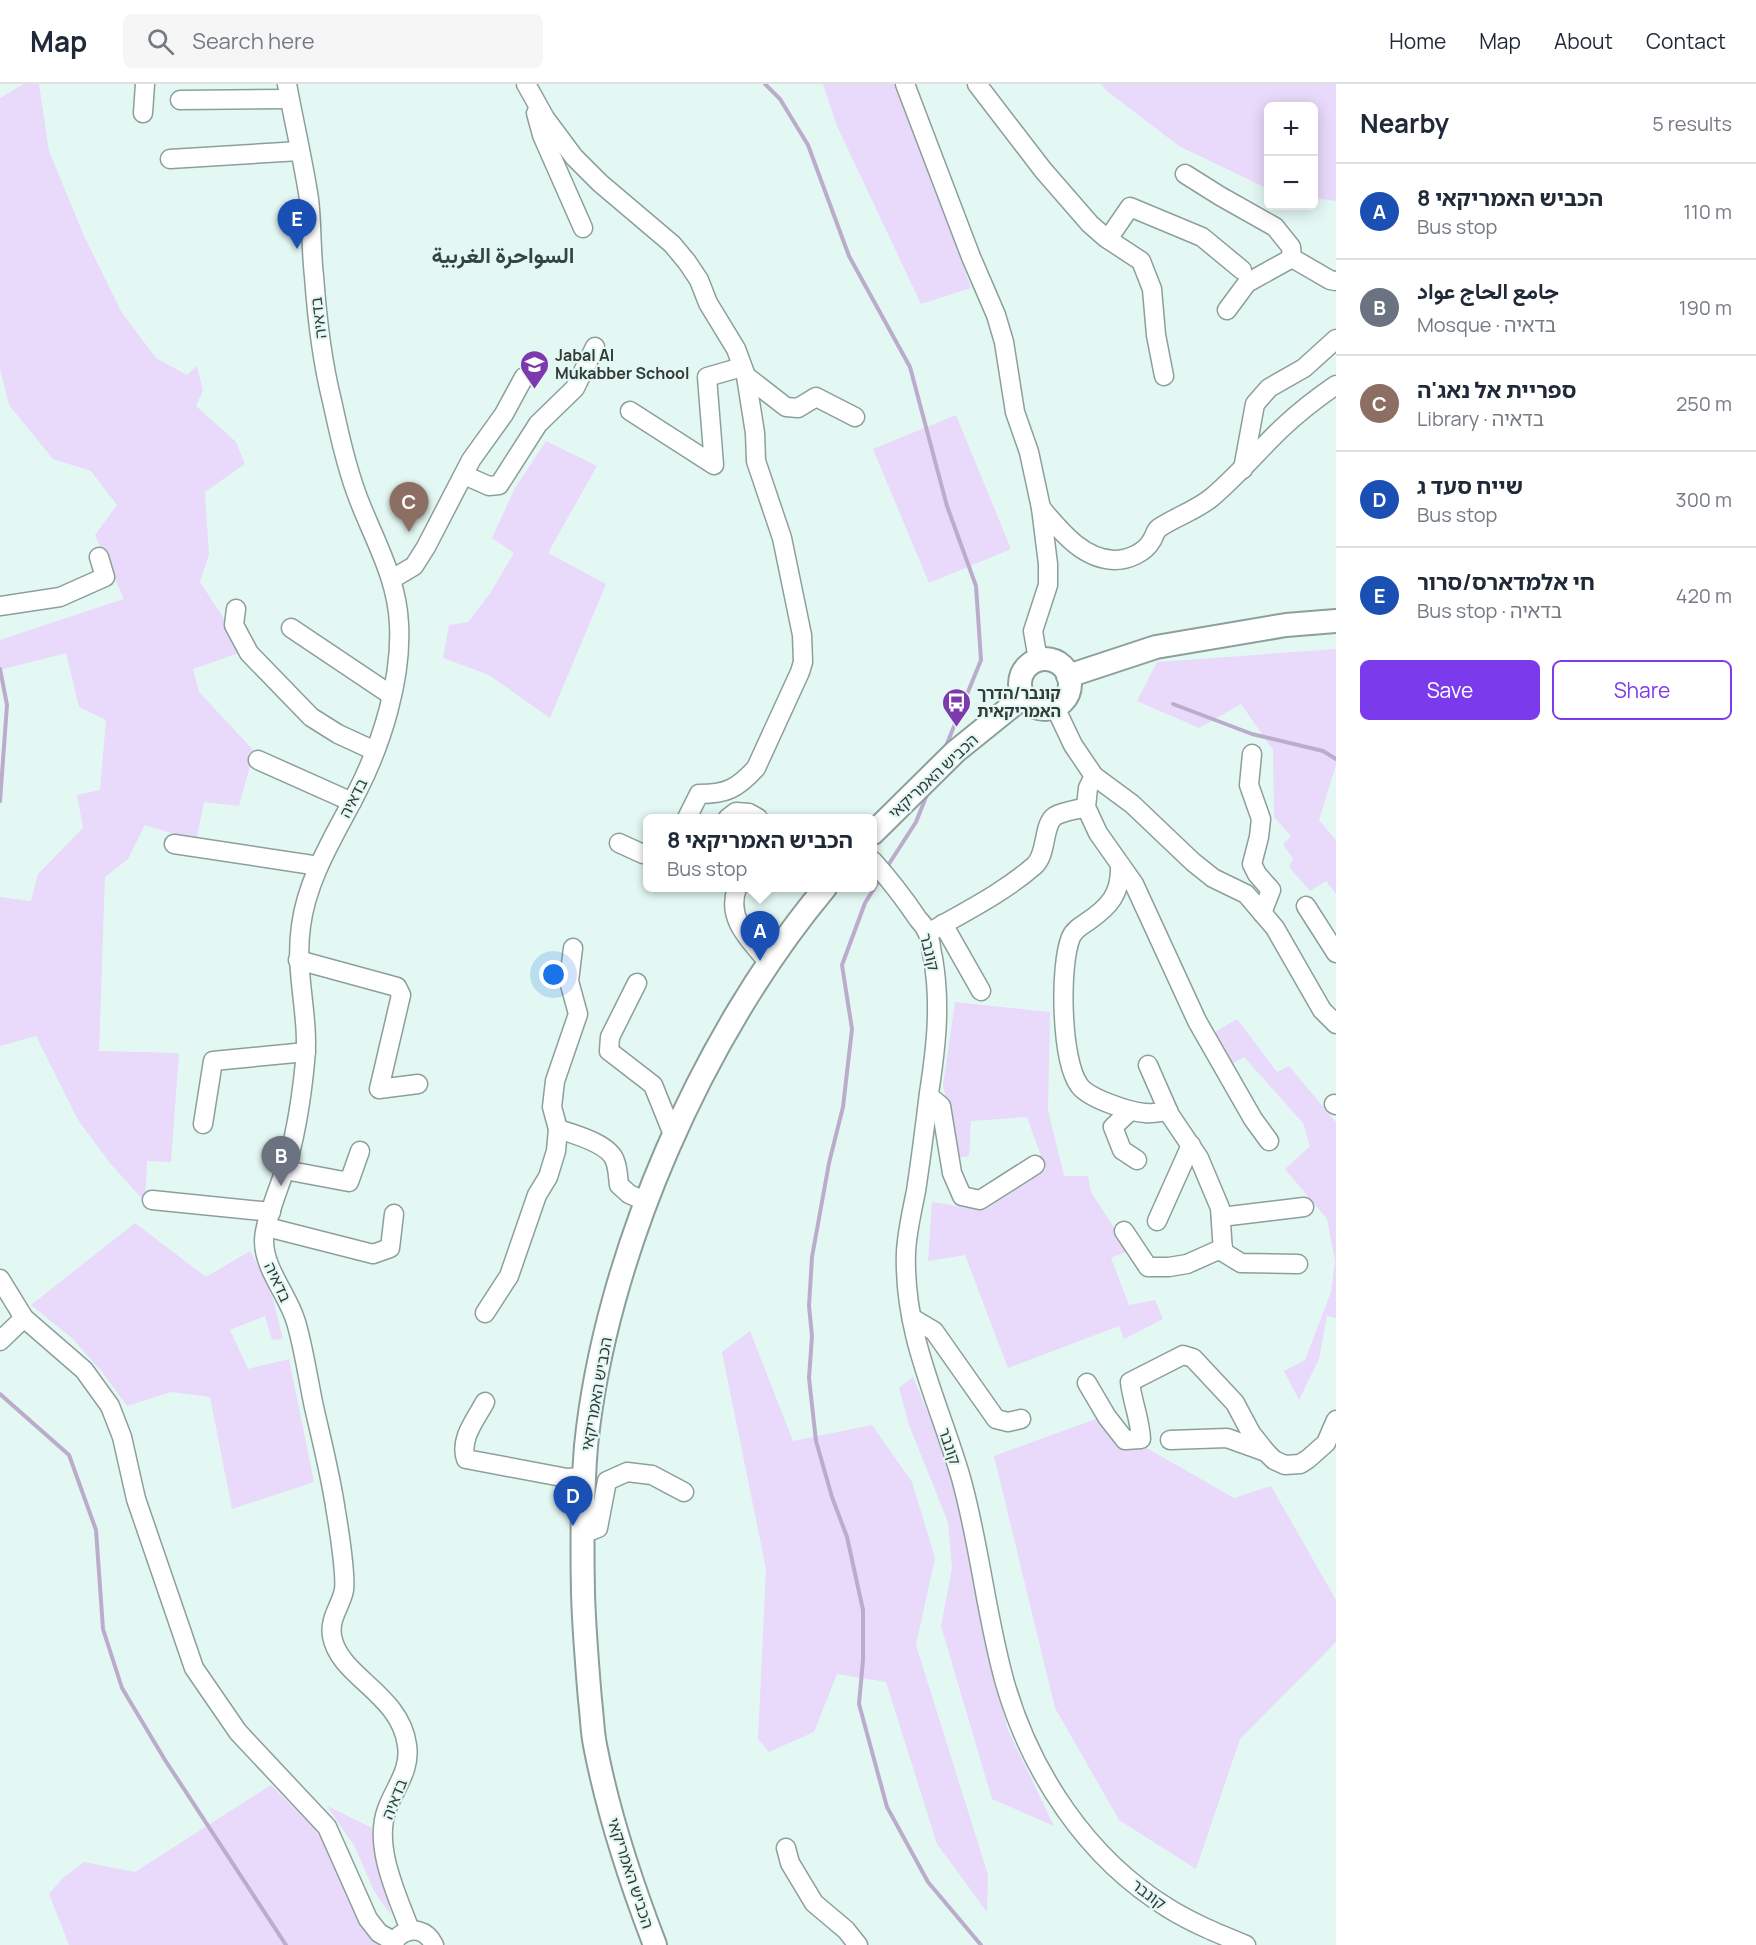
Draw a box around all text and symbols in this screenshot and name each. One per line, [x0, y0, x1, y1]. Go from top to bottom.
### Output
search box [123, 14, 543, 68]
text: Map [30, 22, 87, 60]
icon: search [144, 25, 177, 58]
text: Search here [192, 26, 315, 56]
text: Home [1389, 27, 1446, 55]
text: Map [1479, 27, 1521, 55]
text: About [1554, 27, 1613, 55]
text: Contact [1646, 27, 1726, 55]
map controls [1264, 102, 1318, 210]
button: + [1264, 102, 1318, 156]
text: Nearby [1360, 105, 1449, 141]
text: 5 results [1652, 110, 1732, 137]
button: − [1264, 156, 1318, 210]
text: הכביש האמריקאי 8 [1417, 183, 1603, 213]
text: A [1373, 198, 1386, 225]
text: 110 m [1683, 198, 1732, 225]
pin: E [278, 200, 316, 249]
text: Bus stop [1417, 213, 1497, 240]
district label: السواحرة الغربية [431, 240, 575, 270]
text: جامع الحاج عواد [1417, 276, 1559, 306]
text: B [1373, 294, 1386, 321]
text: 190 m [1679, 294, 1732, 321]
street label: בדאיה [305, 296, 331, 340]
text: Mosque · בדאיה [1417, 311, 1556, 338]
place label: Jabal Al Mukabber School [555, 344, 689, 384]
school or university icon: Jabal Al Mukabber School [518, 348, 550, 390]
text: ספריית אל נאג'ה [1417, 375, 1577, 405]
text: C [1372, 390, 1387, 417]
text: 250 m [1676, 390, 1732, 417]
text: Library · בדאיה [1417, 405, 1544, 432]
text: שייח סעד ג [1417, 471, 1523, 501]
pin: C [390, 482, 428, 532]
text: D [1372, 486, 1387, 513]
text: 300 m [1676, 486, 1732, 513]
text: Bus stop [1417, 501, 1497, 528]
text: חי אלמדארס/סרור [1417, 567, 1595, 597]
text: E [1374, 582, 1385, 609]
text: 420 m [1676, 582, 1732, 609]
text: Bus stop · בדאיה [1417, 597, 1562, 624]
button: Save [1360, 660, 1540, 720]
button: Share [1552, 660, 1732, 720]
place label: קונבר/הדרך האמריקאית [977, 682, 1061, 722]
bus stop icon: קונבר/הדרך האמריקאית [940, 686, 972, 728]
street label: הכביש האמריקאי [883, 729, 983, 823]
street label: בדאיה [334, 774, 372, 822]
popup [643, 814, 877, 892]
text: הכביש האמריקאי 8 [667, 825, 853, 855]
text: Bus stop [667, 855, 747, 882]
pin: A [740, 912, 780, 961]
street label: קונבר [915, 931, 945, 973]
your location [539, 960, 568, 989]
pin: B [262, 1136, 300, 1186]
street label: בדאיה [259, 1258, 297, 1306]
street label: הכביש האמריקאי [575, 1335, 617, 1453]
street label: קונבר [933, 1424, 967, 1468]
pin: D [554, 1476, 592, 1526]
street label: בדאיה [376, 1775, 412, 1823]
street label: הכביש האמריקאי [603, 1815, 659, 1931]
street label: קונבר [1127, 1874, 1171, 1914]

